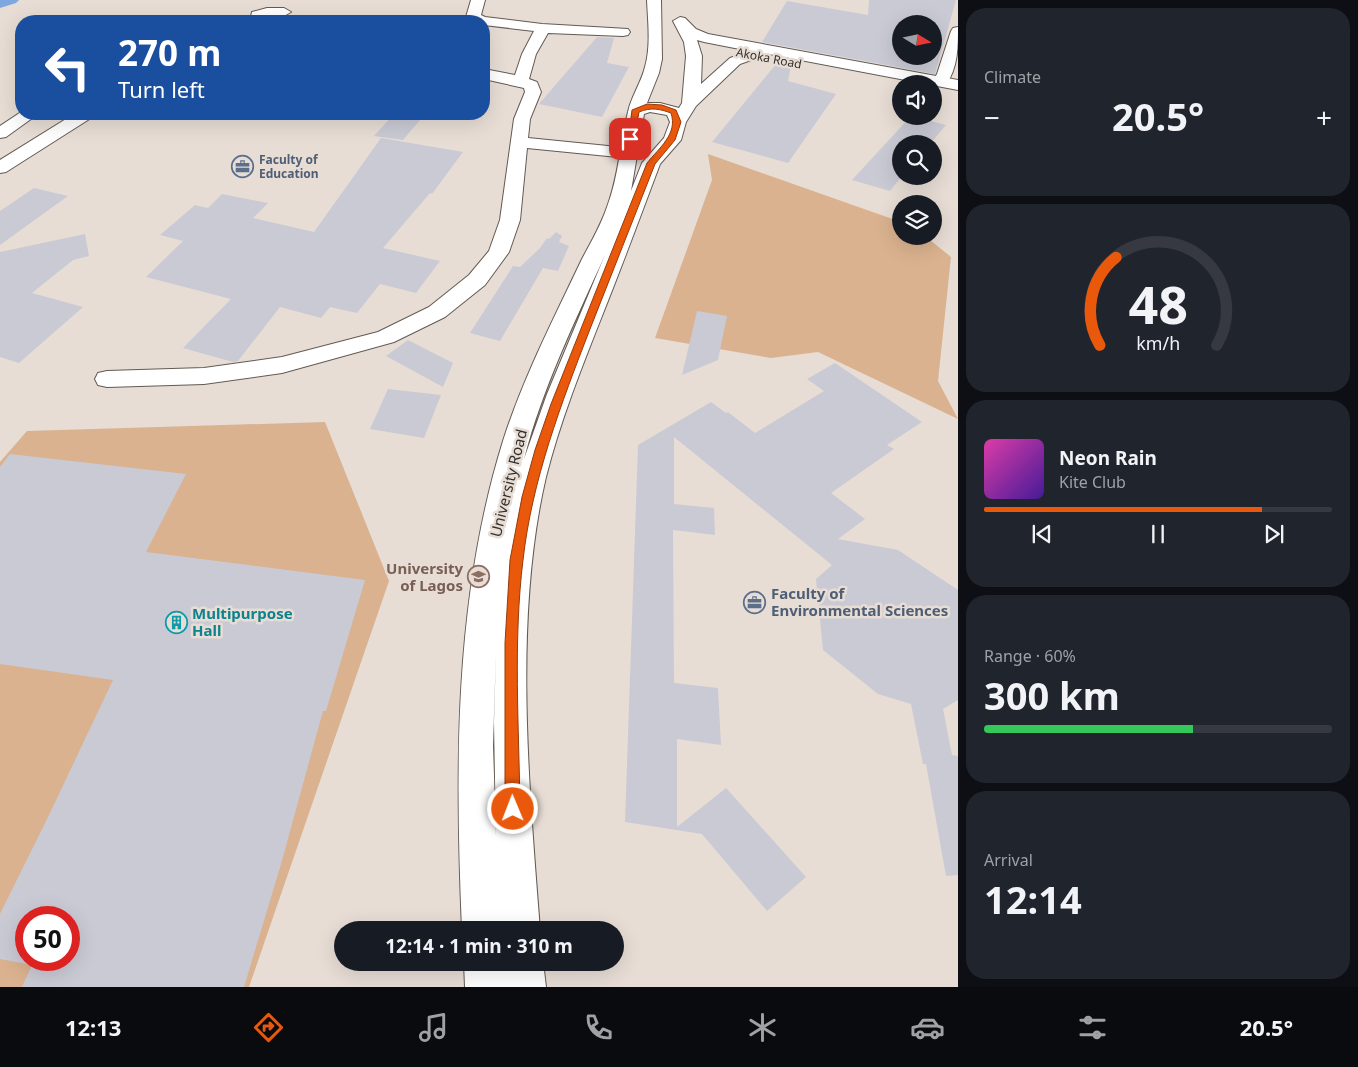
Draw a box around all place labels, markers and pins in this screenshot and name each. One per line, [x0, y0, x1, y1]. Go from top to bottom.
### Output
pin [609, 118, 651, 160]
place label: Faculty of Education [259, 151, 319, 182]
office icon: Faculty of Education [231, 154, 255, 178]
place label: University of Lagos [386, 558, 463, 595]
school or university icon: University of Lagos [467, 565, 491, 589]
place label: Faculty of Environmental Sciences [771, 583, 948, 620]
office icon: Faculty of Environmental Sciences [743, 590, 767, 614]
place label: Multipurpose Hall [192, 603, 293, 640]
building icon: Multipurpose Hall [164, 610, 188, 634]

